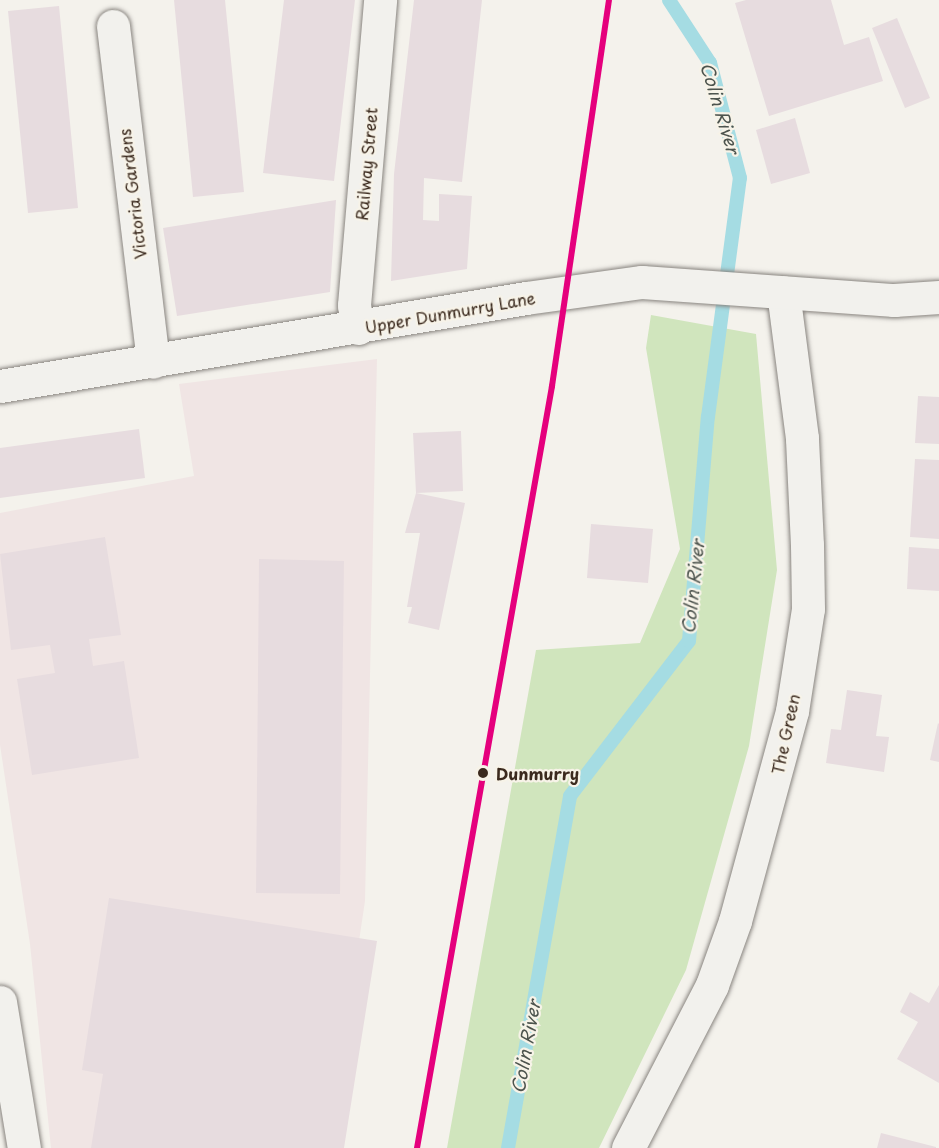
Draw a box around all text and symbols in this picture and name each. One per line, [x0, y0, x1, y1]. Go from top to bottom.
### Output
water label: Colin River [696, 60, 744, 156]
street label: Railway Street [351, 106, 381, 222]
street label: Victoria Gardens [115, 129, 149, 259]
street label: Upper Dunmurry Lane [363, 287, 537, 337]
water label: Colin River [677, 539, 709, 635]
street label: The Green [767, 692, 803, 776]
place label: Dunmurry [496, 763, 579, 783]
marker: Dunmurry [474, 764, 492, 782]
water label: Colin River [507, 998, 545, 1096]

